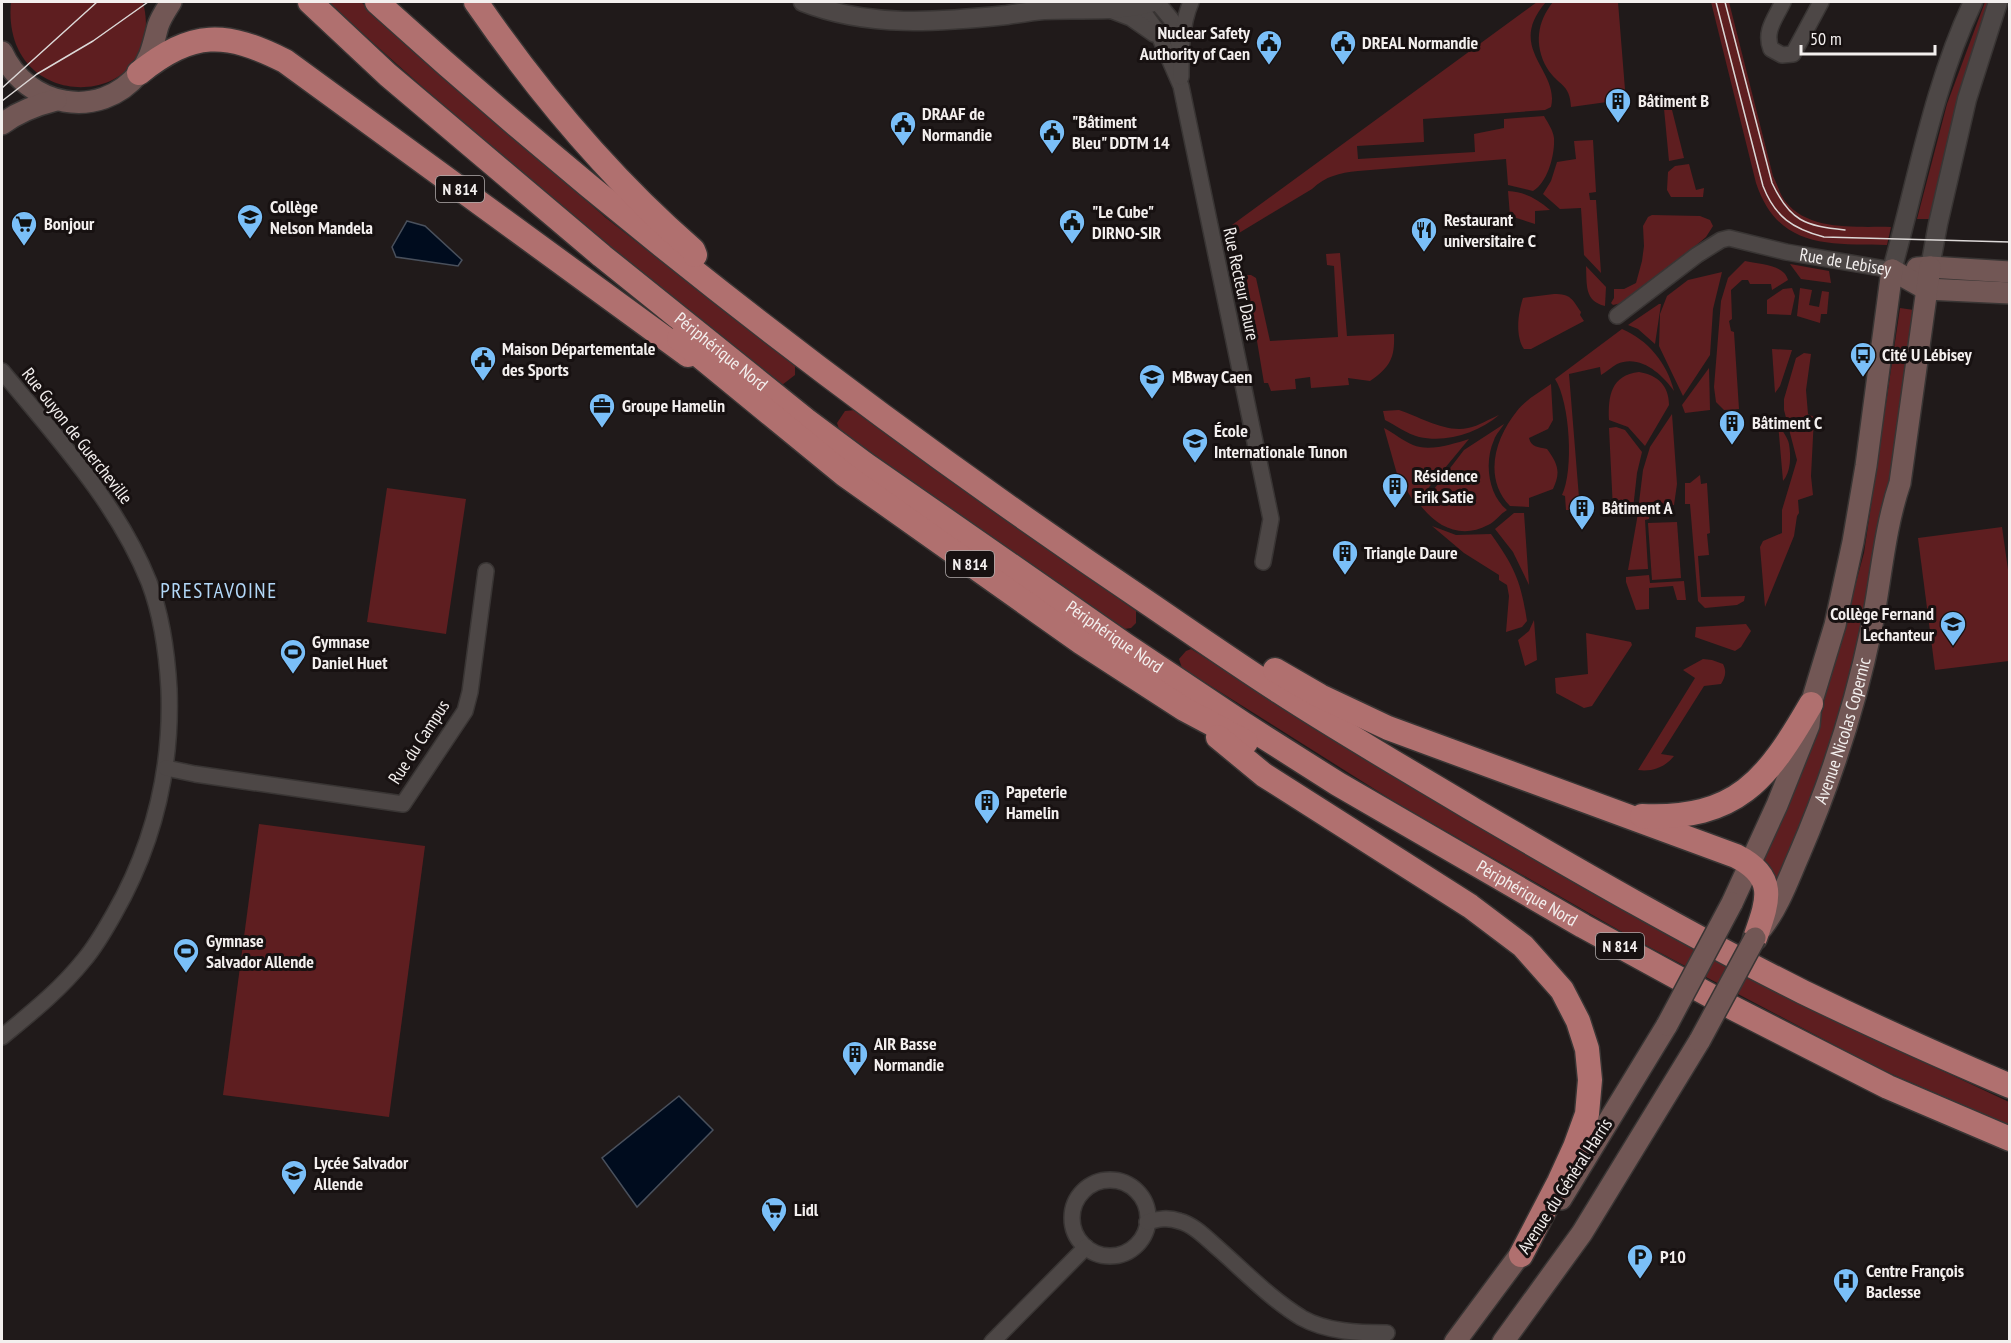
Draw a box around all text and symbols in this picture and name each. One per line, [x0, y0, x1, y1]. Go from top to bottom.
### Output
scale bar [1801, 18, 1934, 56]
place label: Nuclear Safety Authority of Caen [1139, 21, 1251, 65]
text: 50 m [1810, 27, 1842, 50]
public building icon: Nuclear Safety Authority of Caen [1254, 28, 1284, 66]
public building icon: DREAL Normandie [1328, 28, 1358, 66]
place label: DREAL Normandie [1362, 31, 1478, 54]
building icon: Bâtiment B [1603, 86, 1633, 124]
place label: Bâtiment B [1638, 89, 1709, 112]
place label: DRAAF de Normandie [922, 102, 993, 146]
public building icon: DRAAF de Normandie [888, 109, 918, 147]
place label: "Bâtiment Bleu" DDTM 14 [1072, 110, 1170, 154]
public building icon: "Bâtiment Bleu" DDTM 14 [1037, 117, 1067, 155]
road number: N 814 [436, 176, 484, 202]
place label: Collège Nelson Mandela [270, 195, 373, 239]
place label: "Le Cube" DIRNO-SIR [1092, 200, 1161, 244]
school or university icon: Collège Nelson Mandela [235, 202, 265, 240]
public building icon: "Le Cube" DIRNO-SIR [1057, 207, 1087, 245]
place label: Restaurant universitaire C [1444, 208, 1536, 252]
supermarket icon: Bonjour [9, 209, 39, 247]
place label: Bonjour [44, 212, 95, 235]
restaurant icon: Restaurant universitaire C [1409, 215, 1439, 253]
street label: Rue Recteur Daure [1218, 225, 1265, 343]
street label: Rue de Lebisey [1798, 242, 1893, 281]
street label: Périphérique Nord [670, 307, 773, 396]
place label: Maison Départementale des Sports [502, 337, 656, 381]
bus stop icon: Cité U Lébisey [1848, 340, 1878, 378]
place label: Cité U Lébisey [1882, 343, 1973, 366]
public building icon: Maison Départementale des Sports [468, 344, 498, 382]
school or university icon: MBway Caen [1137, 362, 1167, 400]
street label: Rue Guyon de Guercheville [17, 363, 138, 509]
place label: MBway Caen [1172, 365, 1252, 388]
office icon: Groupe Hamelin [587, 391, 617, 429]
place label: Groupe Hamelin [622, 394, 725, 417]
building icon: Bâtiment C [1717, 408, 1747, 446]
place label: Bâtiment C [1752, 411, 1822, 434]
place label: École Internationale Tunon [1214, 419, 1347, 463]
school or university icon: École Internationale Tunon [1180, 426, 1210, 464]
place label: Résidence Erik Satie [1414, 464, 1478, 508]
building icon: Résidence Erik Satie [1380, 471, 1410, 509]
building icon: Bâtiment A [1567, 493, 1597, 531]
place label: Bâtiment A [1602, 496, 1674, 519]
building icon: Triangle Daure [1330, 538, 1360, 576]
place label: Triangle Daure [1364, 541, 1458, 564]
road number: N 814 [946, 551, 994, 577]
district label: PRESTAVOINE [160, 577, 278, 604]
street label: Périphérique Nord [1062, 595, 1168, 678]
place label: Collège Fernand Lechanteur [1830, 602, 1935, 646]
school or university icon: Collège Fernand Lechanteur [1938, 609, 1968, 647]
place label: Gymnase Daniel Huet [312, 630, 388, 674]
sports icon: Gymnase Daniel Huet [278, 637, 308, 675]
street label: Avenue Nicolas Copernic [1809, 655, 1876, 807]
street label: Rue du Campus [383, 695, 454, 788]
place label: Papeterie Hamelin [1006, 780, 1068, 824]
building icon: Papeterie Hamelin [972, 787, 1002, 825]
street label: Périphérique Nord [1473, 855, 1582, 931]
place label: Gymnase Salvador Allende [206, 929, 314, 973]
road number: N 814 [1596, 933, 1644, 959]
sports icon: Gymnase Salvador Allende [171, 936, 201, 974]
place label: AIR Basse Normandie [873, 1032, 945, 1076]
building icon: AIR Basse Normandie [840, 1039, 870, 1077]
street label: Avenue du Général Harris [1512, 1114, 1617, 1258]
place label: Lycée Salvador Allende [313, 1151, 409, 1195]
school or university icon: Lycée Salvador Allende [279, 1158, 309, 1196]
supermarket icon: Lidl [759, 1195, 789, 1233]
place label: Lidl [794, 1198, 819, 1221]
parking icon: P10 [1625, 1242, 1655, 1280]
place label: P10 [1660, 1245, 1686, 1268]
place label: Centre François Baclesse [1866, 1259, 1964, 1303]
hospital icon: Centre François Baclesse [1831, 1266, 1861, 1304]

